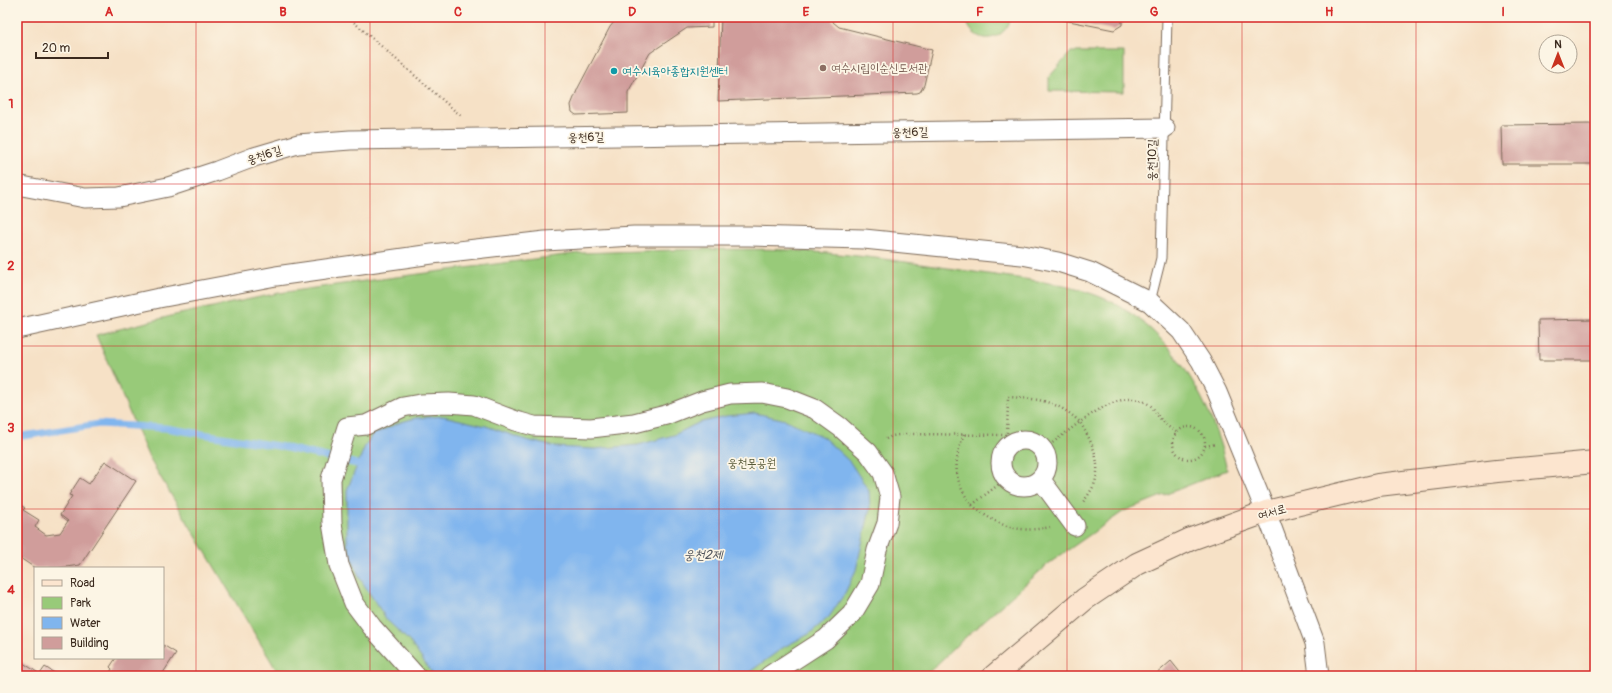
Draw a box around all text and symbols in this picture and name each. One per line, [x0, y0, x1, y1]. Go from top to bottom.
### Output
text: A [105, 4, 114, 20]
text: B [279, 4, 287, 20]
text: C [454, 4, 462, 20]
text: D [628, 4, 636, 20]
text: E [803, 4, 810, 20]
text: F [976, 4, 984, 20]
text: G [1150, 4, 1159, 20]
text: H [1325, 4, 1333, 20]
text: I [1501, 4, 1505, 20]
scale bar [36, 34, 108, 60]
north arrow [1538, 34, 1578, 74]
text: N [1554, 38, 1562, 51]
text: 20 m [42, 41, 71, 56]
place label: 여수시립이순신도서관 [831, 61, 928, 76]
marker: 여수시립이순신도서관 [818, 63, 828, 73]
place label: 여수시육아종합지원센터 [622, 64, 728, 79]
marker: 여수시육아종합지원센터 [609, 66, 619, 76]
text: 1 [8, 96, 14, 112]
street label: 웅천6길 [892, 125, 928, 140]
street label: 웅천6길 [568, 130, 604, 145]
street label: 웅천10길 [1145, 139, 1160, 181]
street label: 웅천6길 [245, 143, 284, 168]
text: 2 [7, 258, 15, 274]
text: 3 [7, 420, 15, 436]
park label: 웅천못공원 [728, 456, 776, 471]
street label: 여서로 [1256, 501, 1288, 524]
water label: 웅천2제 [684, 547, 725, 563]
legend [34, 567, 164, 659]
text: Road [70, 576, 95, 591]
text: 4 [7, 582, 15, 598]
text: Park [70, 596, 91, 611]
text: Water [70, 616, 101, 631]
text: Building [70, 636, 109, 651]

